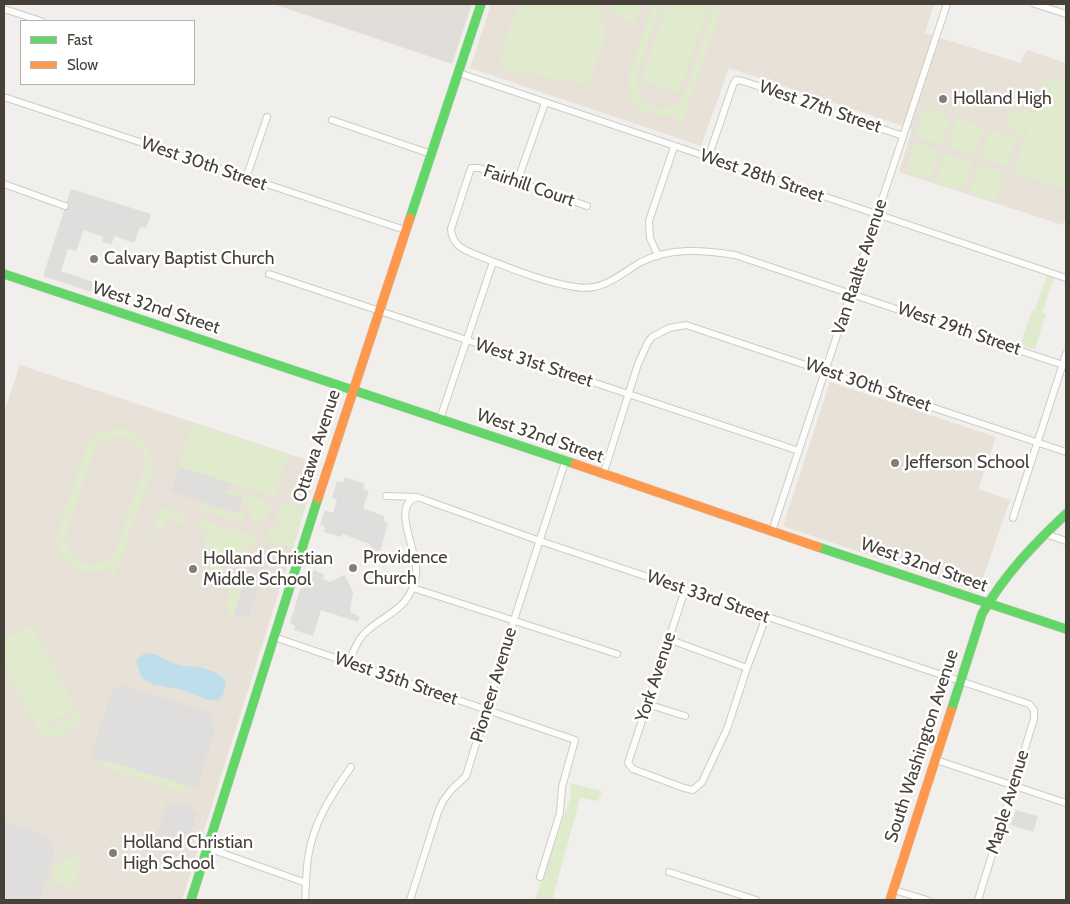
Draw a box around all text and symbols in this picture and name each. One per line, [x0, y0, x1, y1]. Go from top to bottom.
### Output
legend [20, 20, 195, 85]
text: Fast [67, 31, 92, 49]
text: Slow [67, 56, 98, 74]
street label: West 27th Street [756, 76, 884, 138]
place label: Holland High [953, 88, 1052, 110]
marker: Holland High [937, 93, 949, 105]
street label: West 30th Street [138, 132, 270, 196]
street label: West 28th Street [697, 145, 827, 207]
street label: Fairhill Court [481, 160, 577, 212]
street label: Van Raalte Avenue [828, 196, 892, 338]
place label: Calvary Baptist Church [104, 248, 274, 270]
marker: Calvary Baptist Church [88, 253, 100, 265]
street label: West 32nd Street [90, 277, 222, 339]
street label: West 29th Street [895, 298, 1023, 360]
street label: West 31st Street [472, 334, 596, 392]
street label: West 30th Street [802, 353, 934, 417]
street label: Ottawa Avenue [289, 387, 345, 505]
street label: West 32nd Street [474, 404, 606, 468]
place label: Jefferson School [905, 452, 1029, 474]
marker: Jefferson School [889, 457, 901, 469]
street label: West 32nd Street [858, 533, 990, 597]
place label: Providence Church [363, 547, 448, 590]
place label: Holland Christian Middle School [203, 548, 333, 590]
marker: Providence Church [347, 562, 359, 574]
marker: Holland Christian Middle School [187, 563, 199, 575]
street label: West 33rd Street [644, 566, 772, 628]
street label: Pioneer Avenue [466, 625, 522, 745]
street label: York Avenue [631, 629, 681, 725]
street label: South Washington Avenue [881, 647, 963, 845]
street label: West 35th Street [332, 648, 460, 710]
street label: Maple Avenue [982, 747, 1034, 857]
place label: Holland Christian High School [123, 832, 253, 874]
marker: Holland Christian High School [107, 847, 119, 859]

